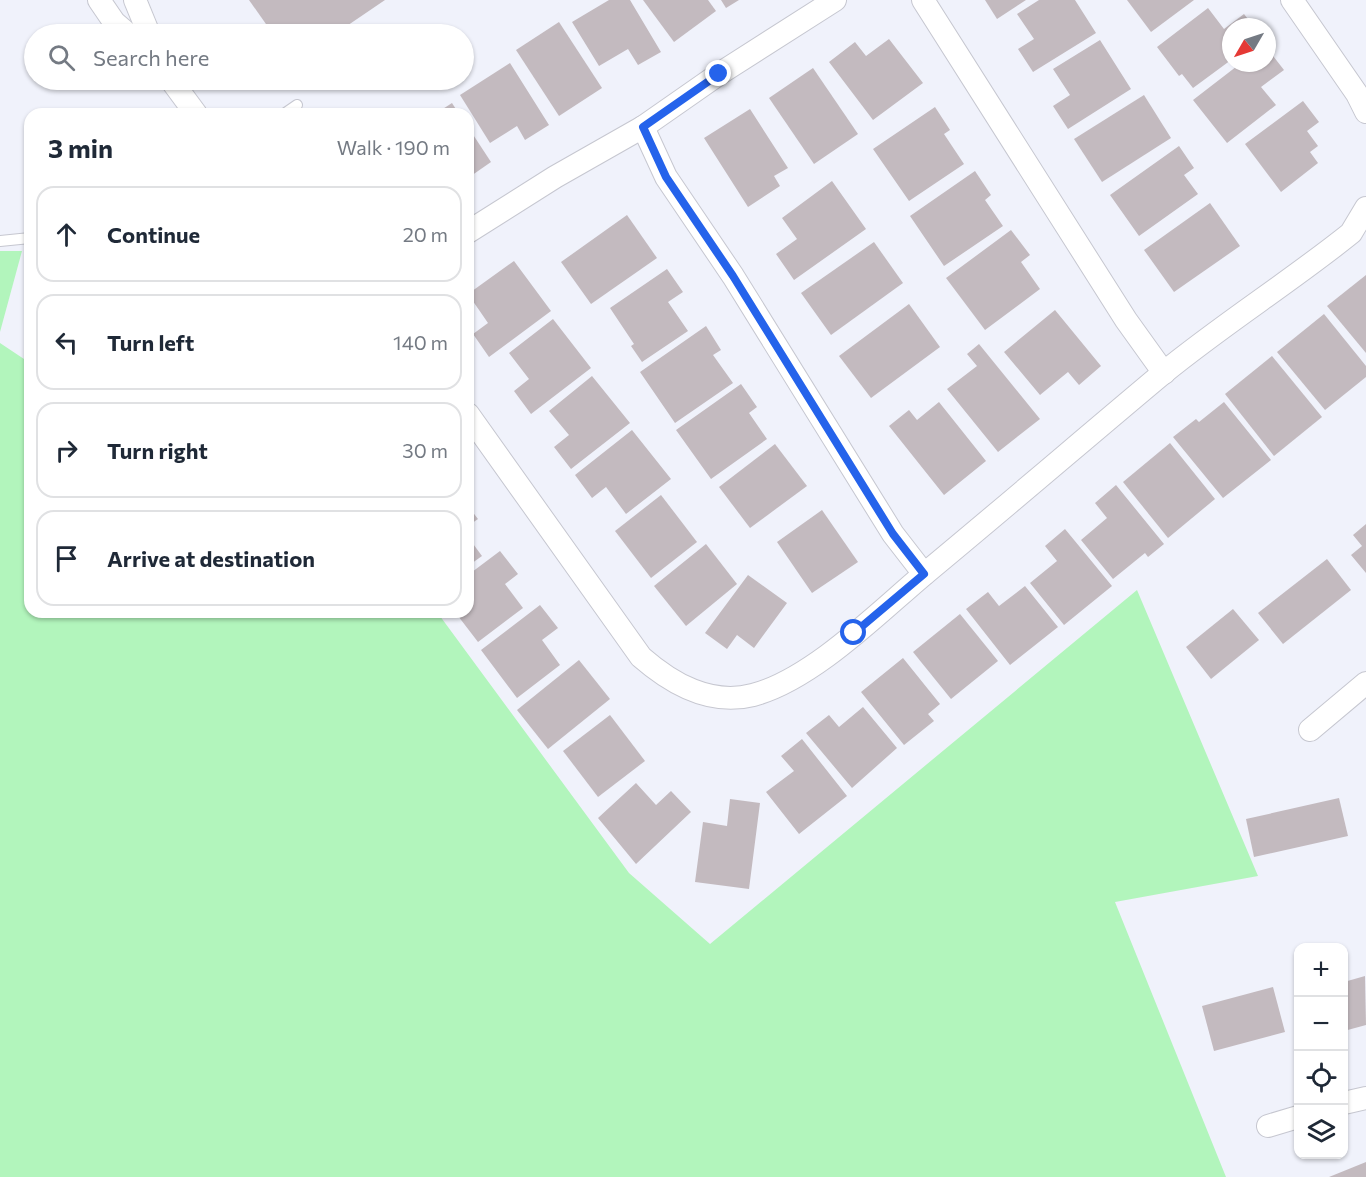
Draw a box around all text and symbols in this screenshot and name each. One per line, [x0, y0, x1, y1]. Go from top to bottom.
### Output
north arrow [1222, 18, 1276, 72]
search box [24, 24, 474, 90]
icon: search [45, 41, 78, 74]
text: Search here [93, 44, 209, 71]
route end [705, 60, 731, 86]
text: 3 min [48, 132, 113, 163]
text: Walk · 190 m [337, 135, 450, 159]
icon: ahead [50, 218, 83, 251]
text: Continue [107, 221, 200, 248]
text: 20 m [403, 222, 448, 246]
icon: left [50, 326, 83, 359]
text: Turn left [107, 329, 194, 356]
text: 140 m [393, 330, 448, 354]
icon: right [50, 434, 83, 467]
text: Turn right [107, 437, 208, 464]
text: 30 m [402, 438, 448, 462]
icon: arrive [50, 542, 83, 575]
text: Arrive at destination [107, 545, 315, 572]
route start [840, 619, 866, 645]
map controls [1294, 943, 1348, 1159]
button: + [1294, 943, 1348, 997]
button: − [1294, 997, 1348, 1051]
button: locate [1294, 1051, 1348, 1105]
button: layers [1294, 1105, 1348, 1159]

